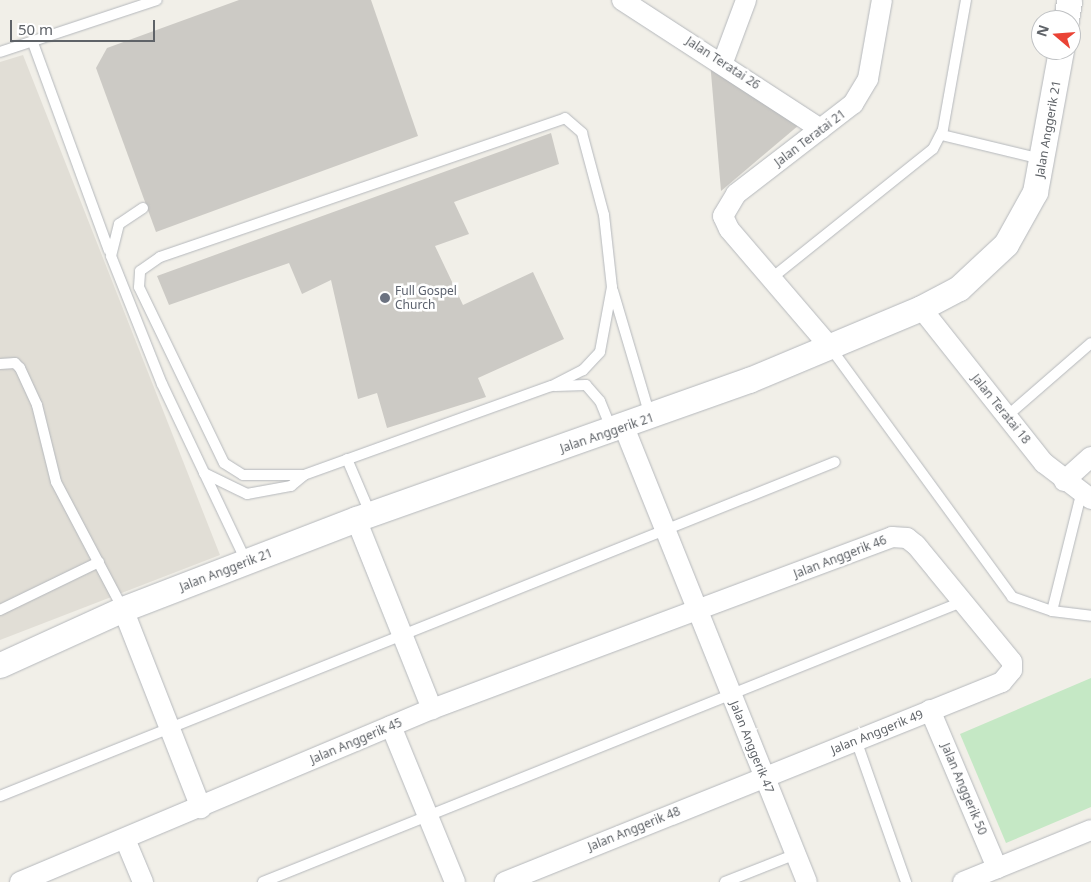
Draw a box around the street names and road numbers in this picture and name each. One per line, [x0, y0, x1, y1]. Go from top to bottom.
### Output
street label: Jalan Teratai 26 [683, 34, 763, 92]
street label: Jalan Anggerik 21 [1032, 79, 1064, 179]
street label: Jalan Teratai 21 [772, 107, 848, 169]
street label: Jalan Teratai 18 [969, 371, 1033, 447]
street label: Jalan Anggerik 21 [558, 410, 656, 456]
street label: Jalan Anggerik 46 [792, 533, 888, 581]
street label: Jalan Anggerik 21 [178, 546, 274, 594]
street label: Jalan Anggerik 47 [727, 699, 777, 795]
street label: Jalan Anggerik 49 [829, 707, 925, 757]
street label: Jalan Anggerik 45 [308, 715, 404, 767]
street label: Jalan Anggerik 50 [938, 741, 990, 837]
street label: Jalan Anggerik 48 [586, 804, 682, 854]

